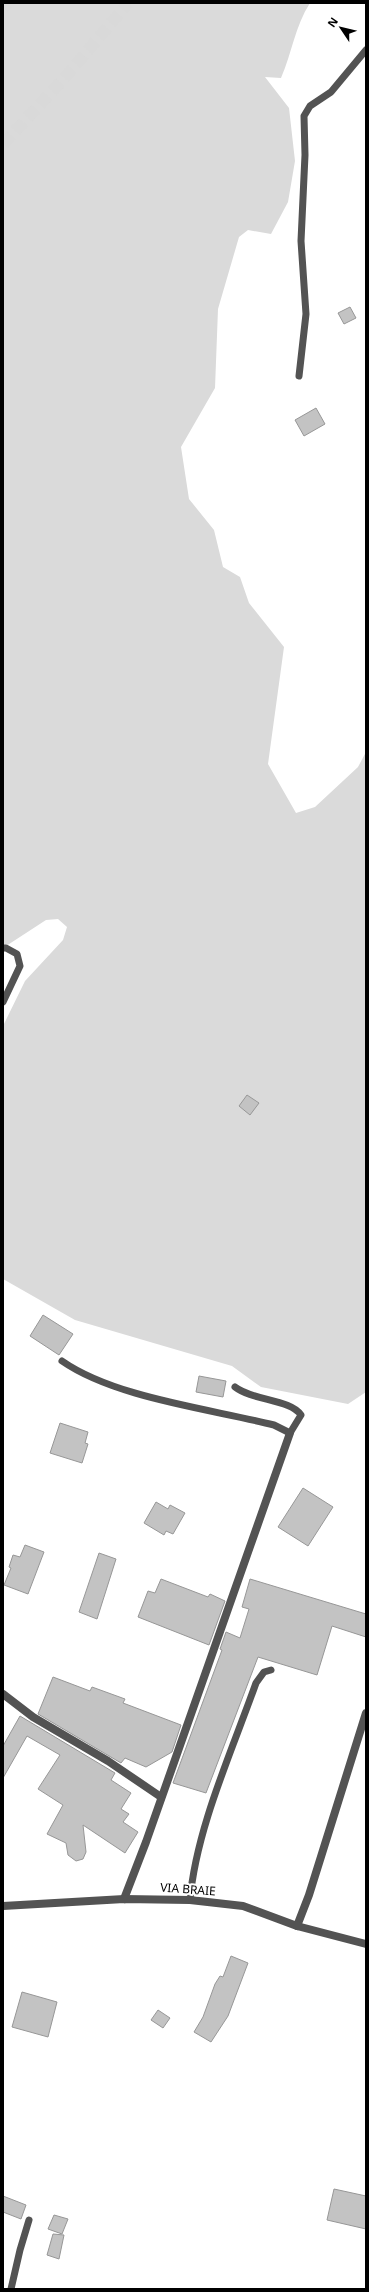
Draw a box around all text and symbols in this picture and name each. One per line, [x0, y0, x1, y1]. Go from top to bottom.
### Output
north arrow [321, 8, 361, 48]
text: N [324, 14, 341, 30]
street label: VIA BRAIE [160, 1879, 216, 1899]

